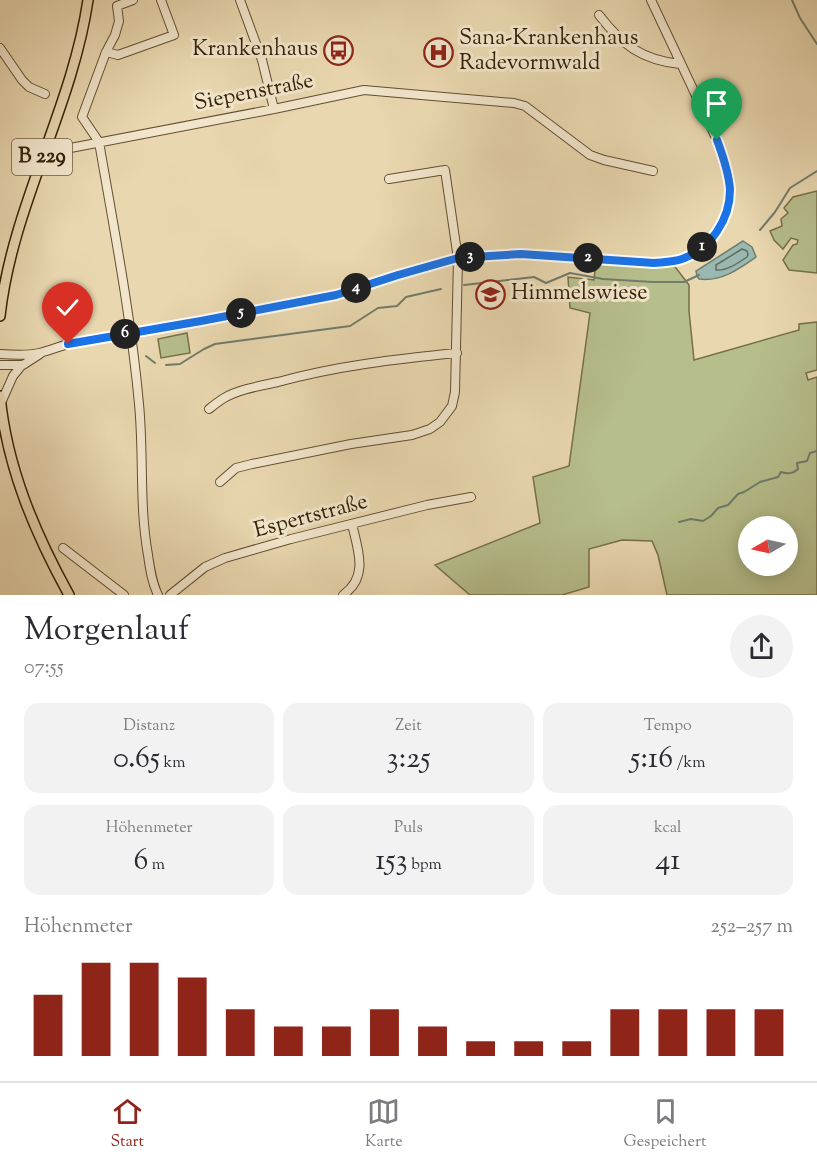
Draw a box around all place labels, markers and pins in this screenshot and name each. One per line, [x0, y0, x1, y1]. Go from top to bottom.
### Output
place label: Sana-Krankenhaus Radevormwald [459, 23, 638, 80]
place label: Krankenhaus [192, 34, 318, 66]
bus stop icon: Krankenhaus [323, 34, 355, 66]
hospital icon: Sana-Krankenhaus Radevormwald [422, 36, 454, 68]
pin [691, 78, 742, 140]
pin: 1 [687, 232, 717, 262]
pin: 3 [455, 242, 485, 272]
pin: 2 [573, 243, 603, 273]
pin: 4 [341, 273, 371, 303]
school or university icon: Himmelswiese [474, 278, 506, 310]
place label: Himmelswiese [511, 278, 648, 310]
pin [42, 282, 93, 344]
pin: 5 [226, 298, 256, 328]
pin: 6 [110, 319, 140, 349]

